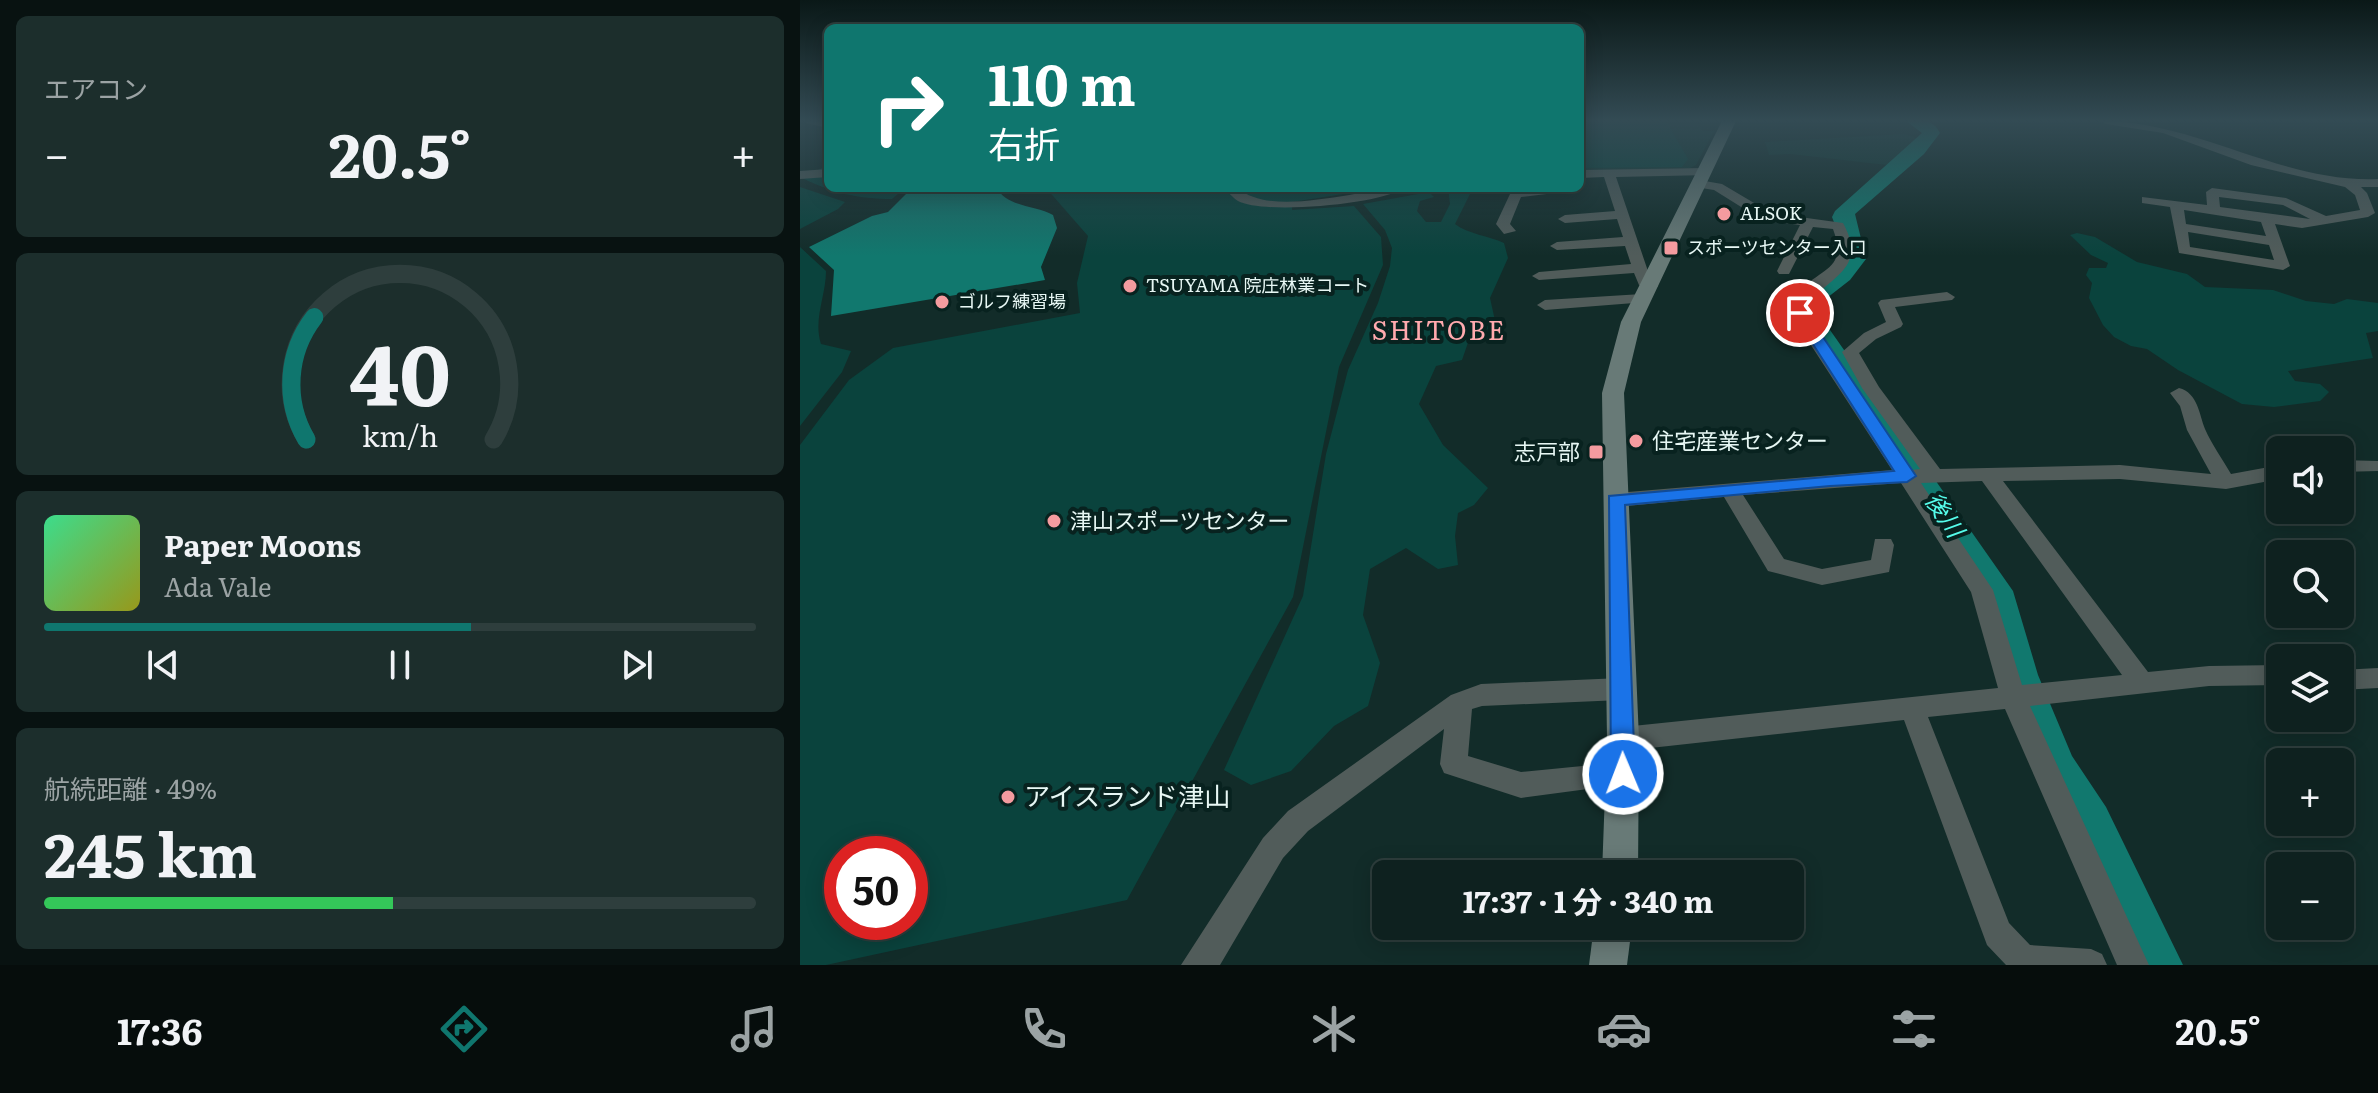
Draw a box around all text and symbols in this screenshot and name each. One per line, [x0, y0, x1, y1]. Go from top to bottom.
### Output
text: 110 m [988, 40, 1136, 123]
icon: right [856, 56, 960, 160]
text: エアコン [44, 68, 148, 107]
text: 20.5° [329, 107, 471, 196]
text: 右折 [988, 116, 1060, 169]
text: − [44, 119, 70, 185]
text: + [730, 119, 756, 185]
place label: ALSOK [1740, 199, 1803, 226]
marker: ALSOK [1715, 205, 1733, 223]
place label: スポーツセンター入口 [1687, 233, 1867, 260]
marker: スポーツセンター入口 [1662, 239, 1680, 257]
place label: TSUYAMA 院庄林業コート [1146, 271, 1369, 298]
marker: TSUYAMA 院庄林業コート [1121, 277, 1139, 295]
pin [1766, 279, 1834, 347]
place label: ゴルフ練習場 [958, 287, 1066, 314]
icon: arrive [1778, 291, 1822, 335]
marker: ゴルフ練習場 [933, 293, 951, 311]
text: 40 [349, 307, 451, 431]
district label: SHITOBE [1372, 309, 1506, 348]
text: km/h [362, 413, 438, 456]
place label: 住宅産業センター [1652, 423, 1828, 456]
marker: 住宅産業センター [1627, 432, 1645, 450]
place label: 志戸部 [1514, 434, 1580, 467]
map controls [2266, 436, 2354, 940]
button: sound [2266, 436, 2354, 524]
marker: 志戸部 [1587, 443, 1605, 461]
water label: 後川 [1918, 484, 1976, 546]
place label: 津山スポーツセンター [1070, 503, 1290, 536]
marker: 津山スポーツセンター [1045, 512, 1063, 530]
text: Paper Moons [164, 522, 361, 566]
button: search [2266, 540, 2354, 628]
text: Ada Vale [164, 566, 271, 605]
icon: previous [141, 643, 185, 687]
icon: pause [378, 643, 422, 687]
icon: next [615, 643, 659, 687]
button: layers [2266, 644, 2354, 732]
position arrow [1581, 732, 1665, 816]
button: + [2266, 748, 2354, 836]
text: 航続距離 · 49% [44, 768, 217, 807]
place label: アイスランド津山 [1024, 775, 1230, 814]
marker: アイスランド津山 [999, 788, 1017, 806]
text: 245 km [44, 807, 257, 896]
speed limit sign: 50 [824, 836, 928, 940]
button: − [2266, 852, 2354, 940]
text: 17:37 · 1 分 · 340 m [1463, 878, 1713, 922]
icon: directions [436, 1001, 492, 1057]
icon: music [726, 1001, 782, 1057]
icon: phone [1016, 1001, 1072, 1057]
icon: climate [1306, 1001, 1362, 1057]
icon: car [1596, 1001, 1652, 1057]
icon: filters [1886, 1001, 1942, 1057]
text: 17:36 [117, 1003, 202, 1056]
text: 20.5° [2175, 1003, 2261, 1056]

